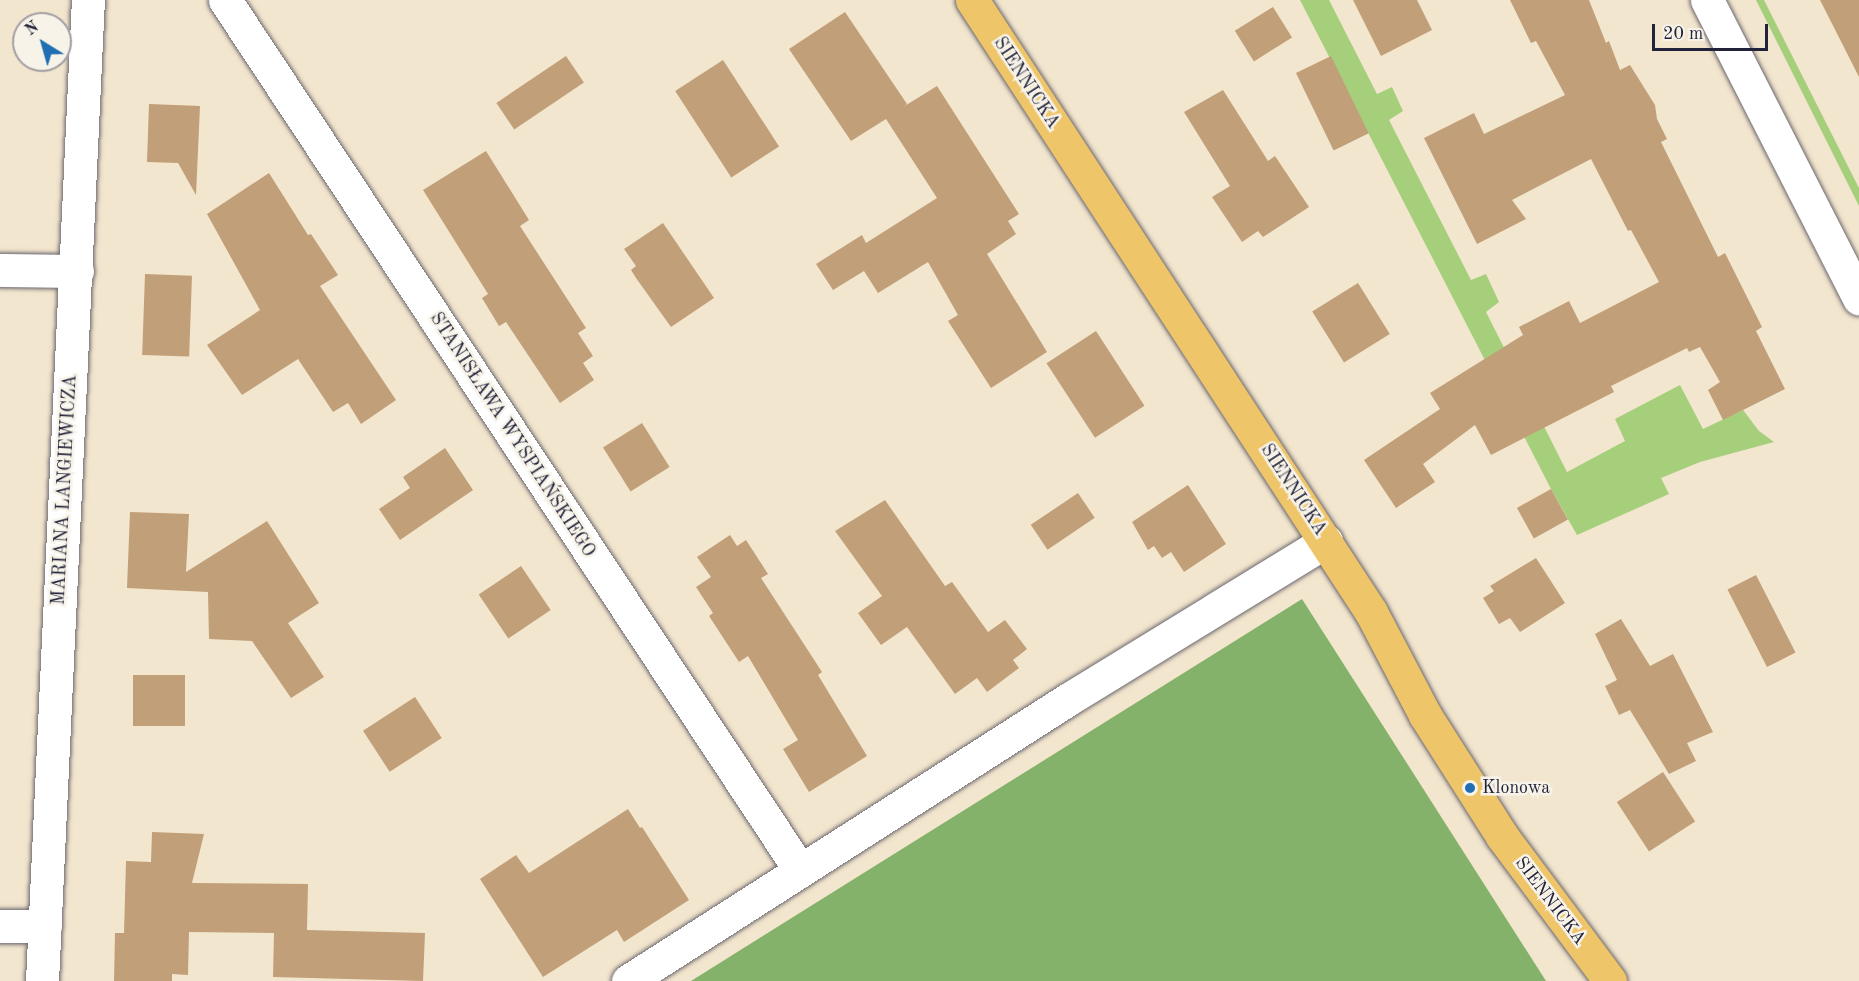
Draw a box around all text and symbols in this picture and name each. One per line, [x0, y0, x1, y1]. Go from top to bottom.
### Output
north arrow [12, 12, 72, 72]
scale bar [1655, 12, 1770, 50]
text: N [23, 19, 42, 39]
text: 20 m [1663, 25, 1703, 43]
street label: SIENNICKA [988, 33, 1064, 133]
street label: STANISŁAWA WYSPIAŃSKIEGO [425, 309, 599, 561]
street label: MARIANA LANGIEWICZA [48, 374, 82, 606]
street label: SIENNICKA [1255, 440, 1331, 540]
place label: Klonowa [1482, 777, 1550, 799]
marker: Klonowa [1463, 781, 1477, 795]
street label: SIENNICKA [1510, 853, 1590, 949]

